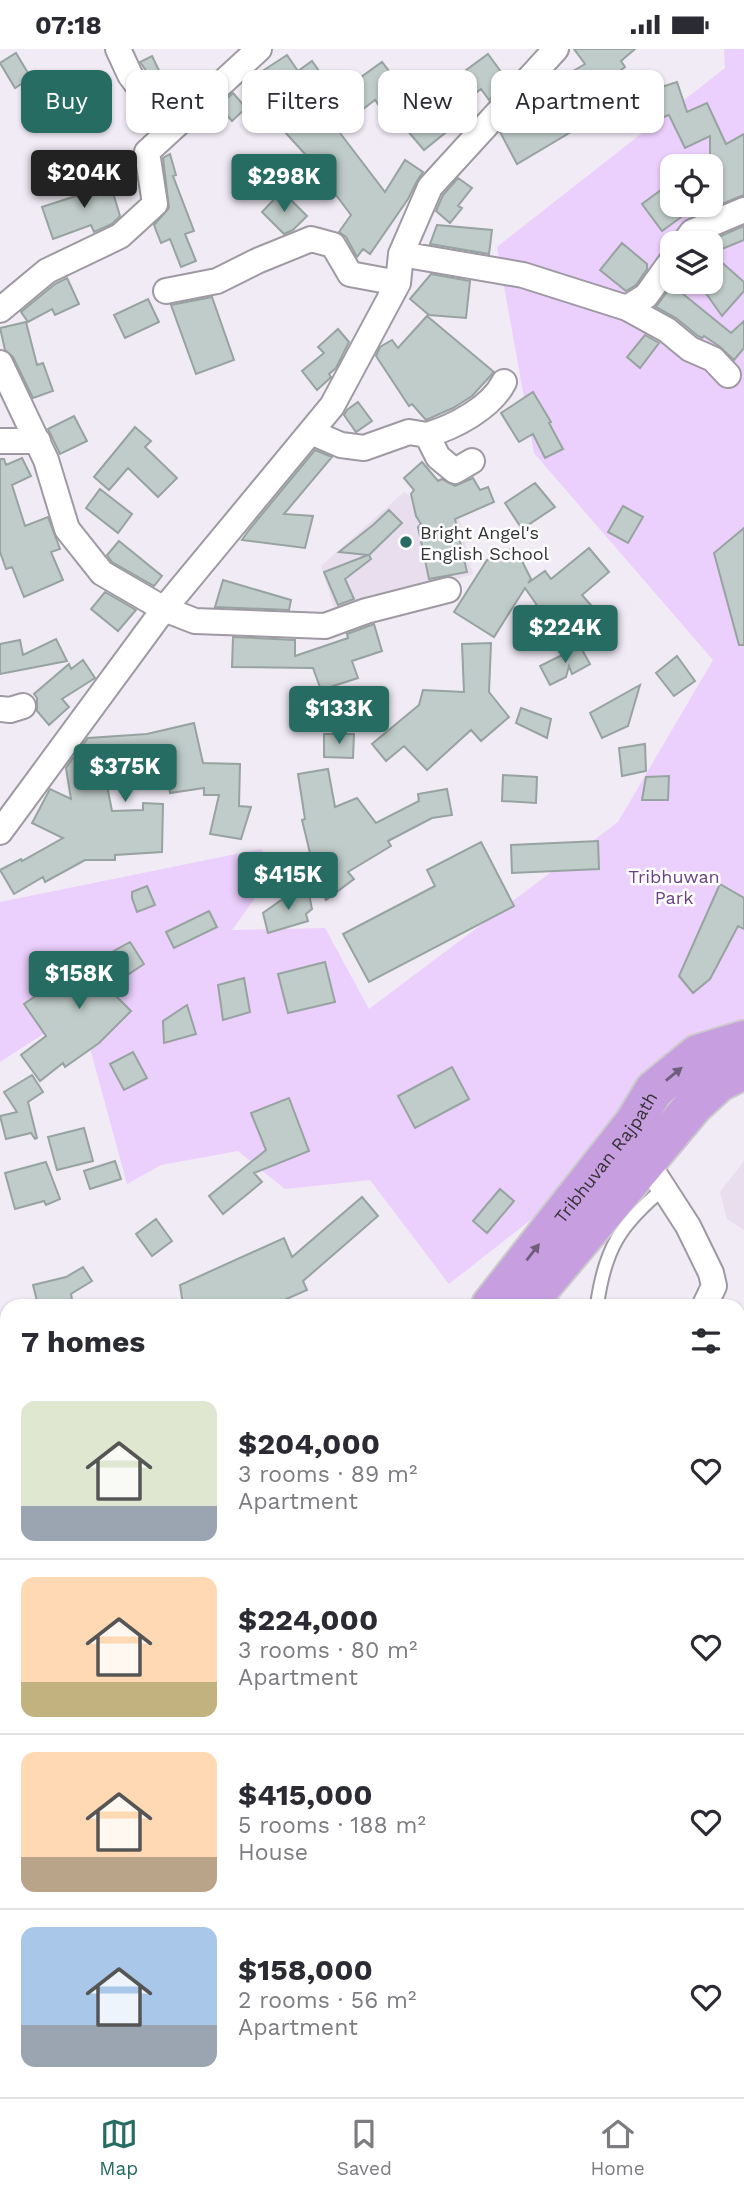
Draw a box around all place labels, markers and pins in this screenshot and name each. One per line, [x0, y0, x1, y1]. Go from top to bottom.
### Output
pin: $204K [35, 151, 133, 210]
pin: $298K [235, 155, 333, 214]
place label: Bright Angel's English School [420, 522, 550, 564]
marker: Bright Angel's English School [398, 534, 414, 550]
pin: $224K [516, 605, 614, 665]
pin: $133K [290, 687, 388, 746]
pin: $375K [76, 745, 174, 804]
pin: $415K [239, 853, 337, 912]
pin: $158K [30, 951, 128, 1011]

